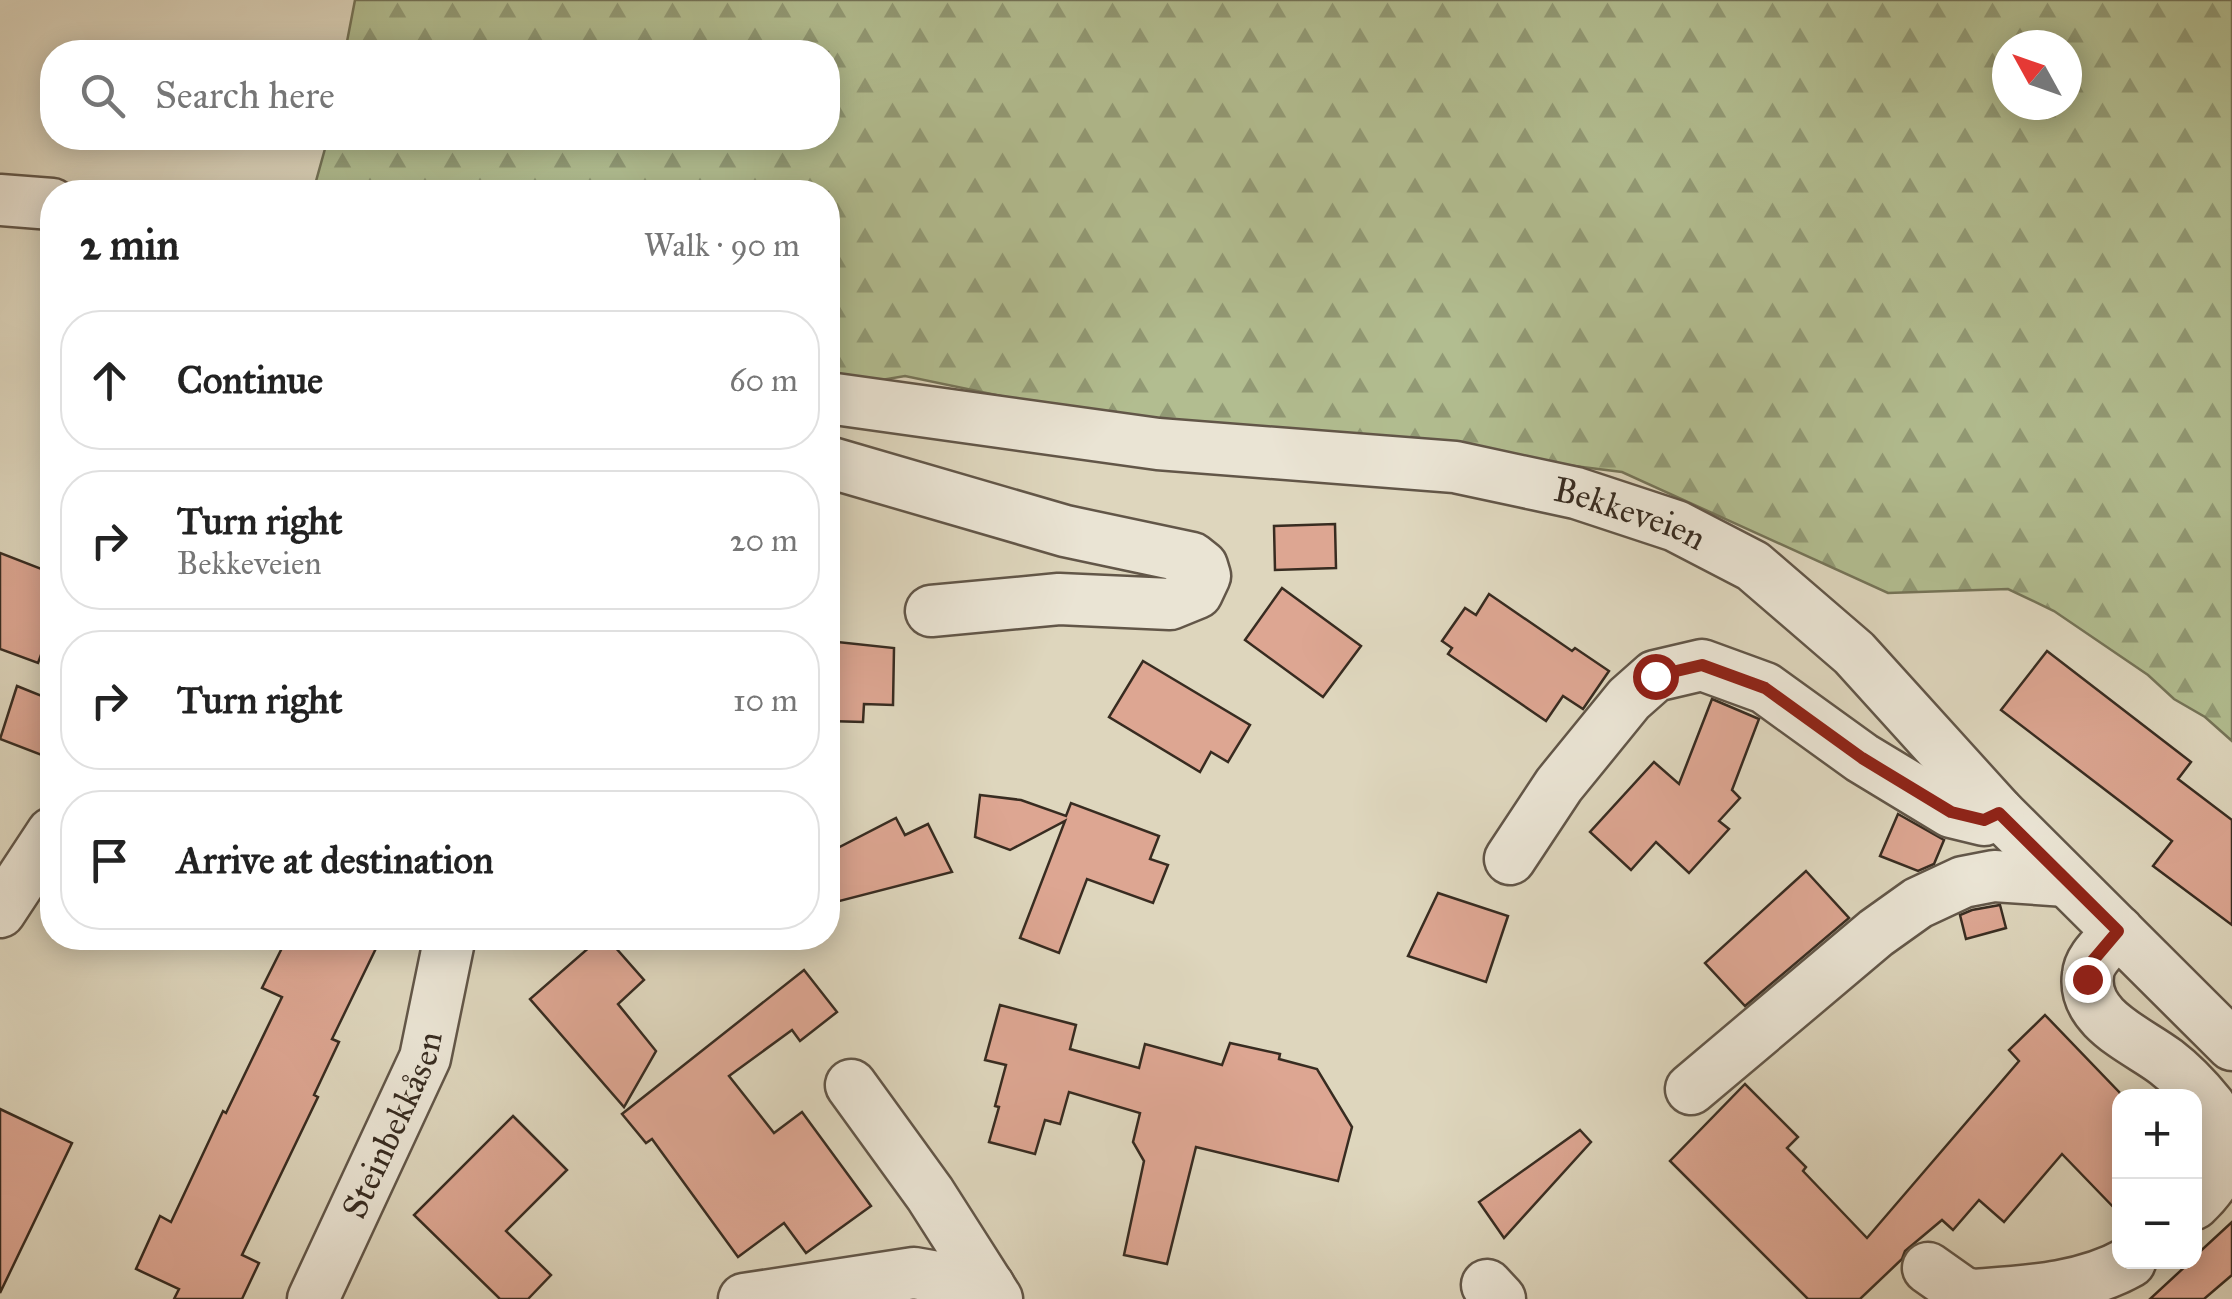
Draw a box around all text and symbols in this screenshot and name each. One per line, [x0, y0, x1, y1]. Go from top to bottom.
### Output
north arrow [1992, 30, 2082, 120]
search box [40, 40, 840, 150]
icon: search [75, 68, 130, 123]
text: Search here [155, 72, 335, 118]
text: 2 min [80, 219, 179, 271]
text: Walk · 90 m [644, 226, 800, 265]
icon: ahead [82, 353, 137, 408]
text: Continue [177, 357, 323, 403]
text: 60 m [729, 361, 798, 400]
street label: Bekkeveien [1550, 468, 1713, 560]
text: Turn right [177, 498, 343, 544]
icon: right [82, 513, 137, 568]
text: 20 m [730, 521, 798, 560]
text: Bekkeveien [177, 544, 322, 583]
route start [1633, 654, 1679, 700]
icon: right [82, 673, 137, 728]
text: Turn right [177, 677, 343, 723]
text: 10 m [733, 681, 798, 720]
icon: arrive [82, 833, 137, 888]
text: Arrive at destination [177, 837, 494, 883]
route end [2065, 957, 2111, 1003]
street label: Steinbekkåsen [333, 1028, 452, 1225]
map controls [2112, 1089, 2202, 1269]
button: + [2112, 1089, 2202, 1179]
button: − [2112, 1179, 2202, 1269]

